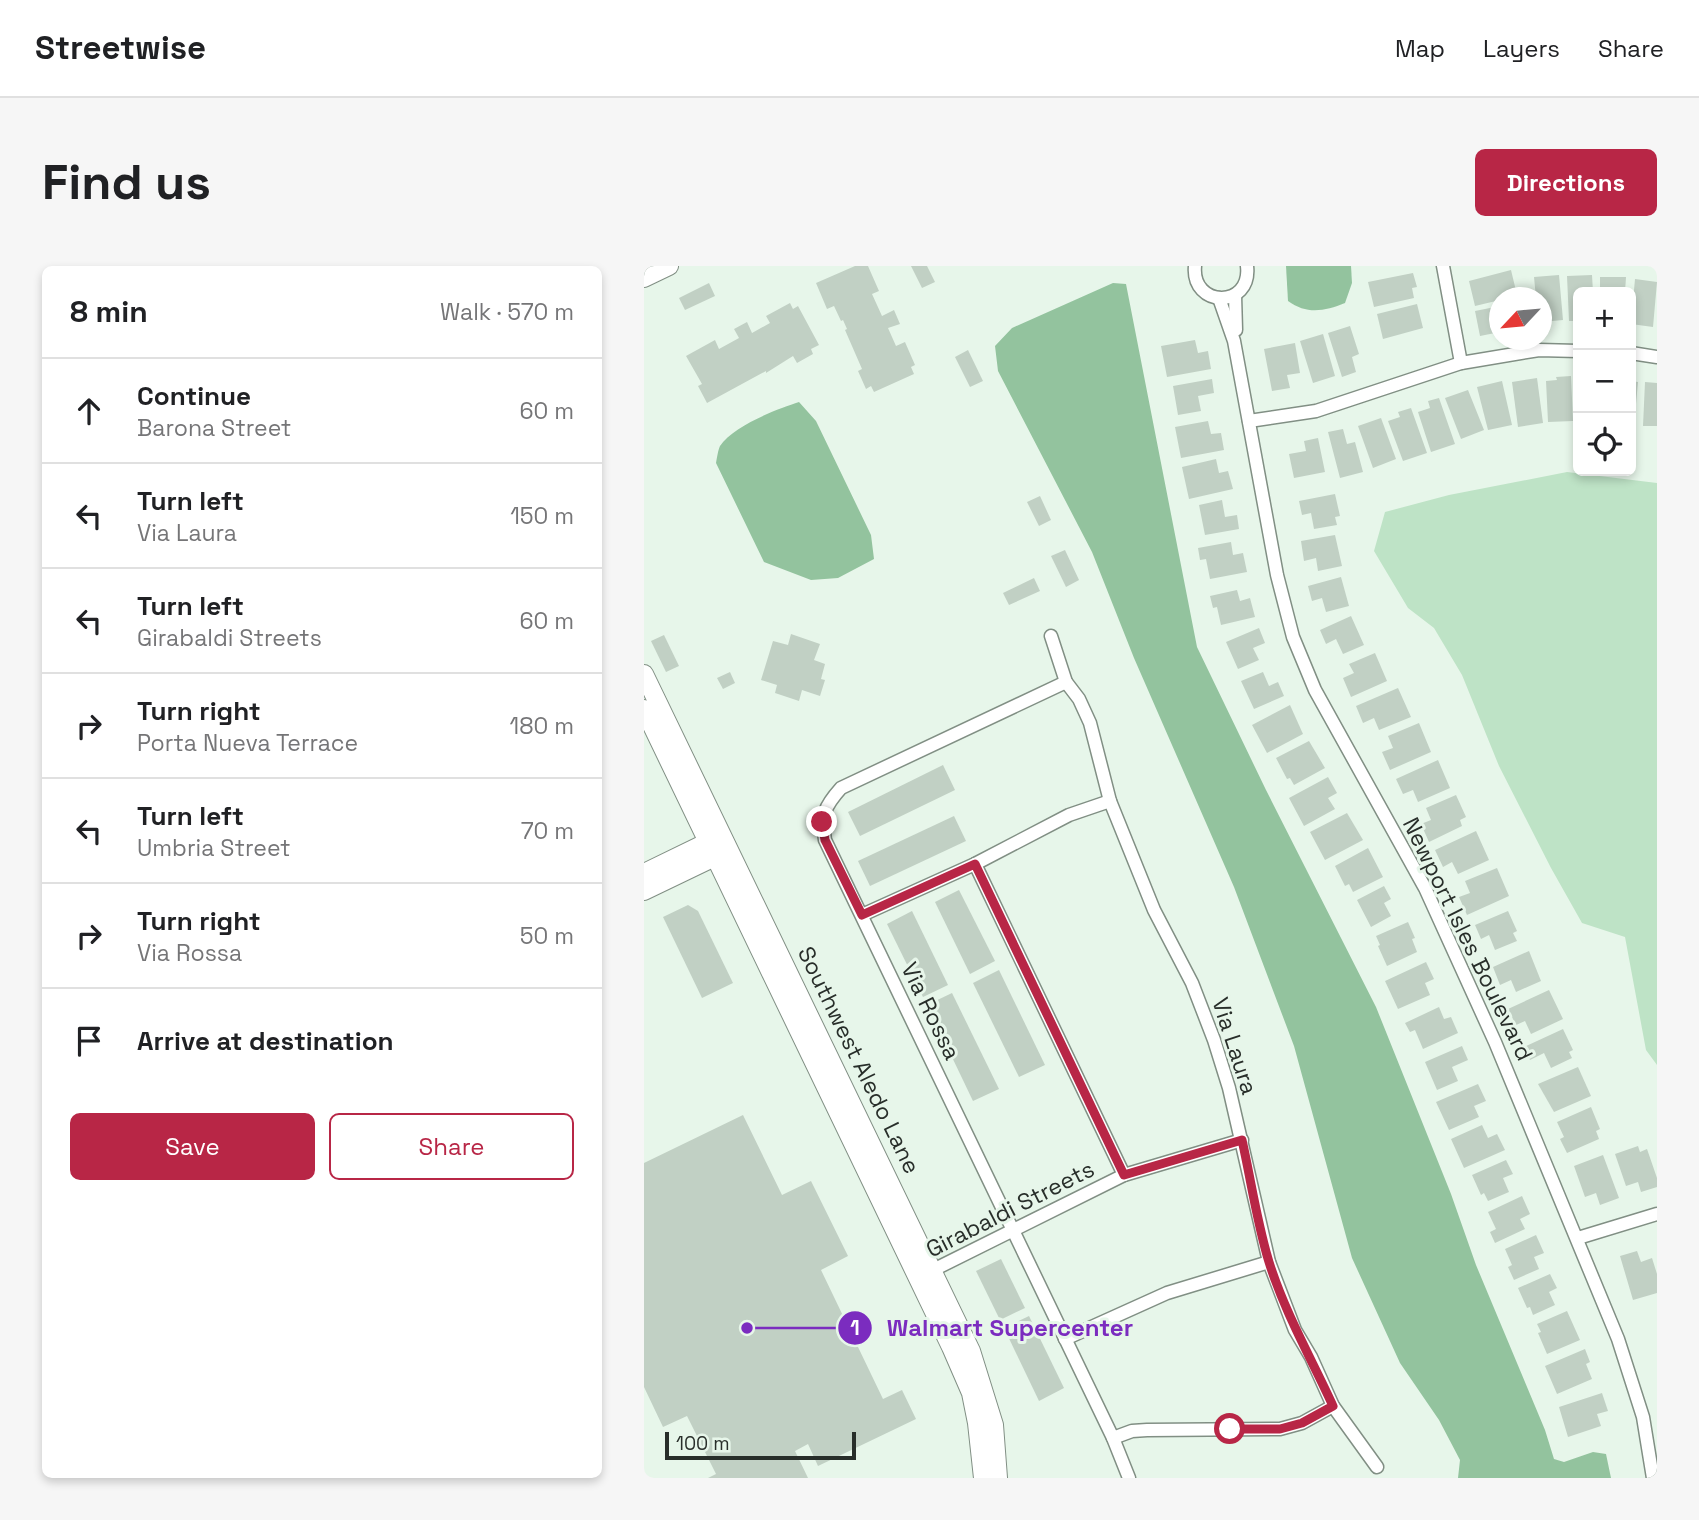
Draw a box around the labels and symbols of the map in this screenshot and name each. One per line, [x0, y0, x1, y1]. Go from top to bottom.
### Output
north arrow [1489, 287, 1552, 350]
route end [806, 806, 837, 837]
street label: Newport Isles Boulevard [1396, 812, 1540, 1066]
street label: Southwest Aledo Lane [791, 942, 927, 1178]
street label: Via Rossa [894, 957, 968, 1065]
street label: Via Laura [1205, 994, 1265, 1098]
street label: Girabaldi Streets [921, 1154, 1099, 1264]
callout: Walmart Supercenter [838, 1305, 1147, 1350]
text: Walmart Supercenter [887, 1312, 1133, 1343]
text: 1 [850, 1314, 860, 1341]
route start [1214, 1413, 1245, 1444]
scale bar [665, 1429, 856, 1461]

